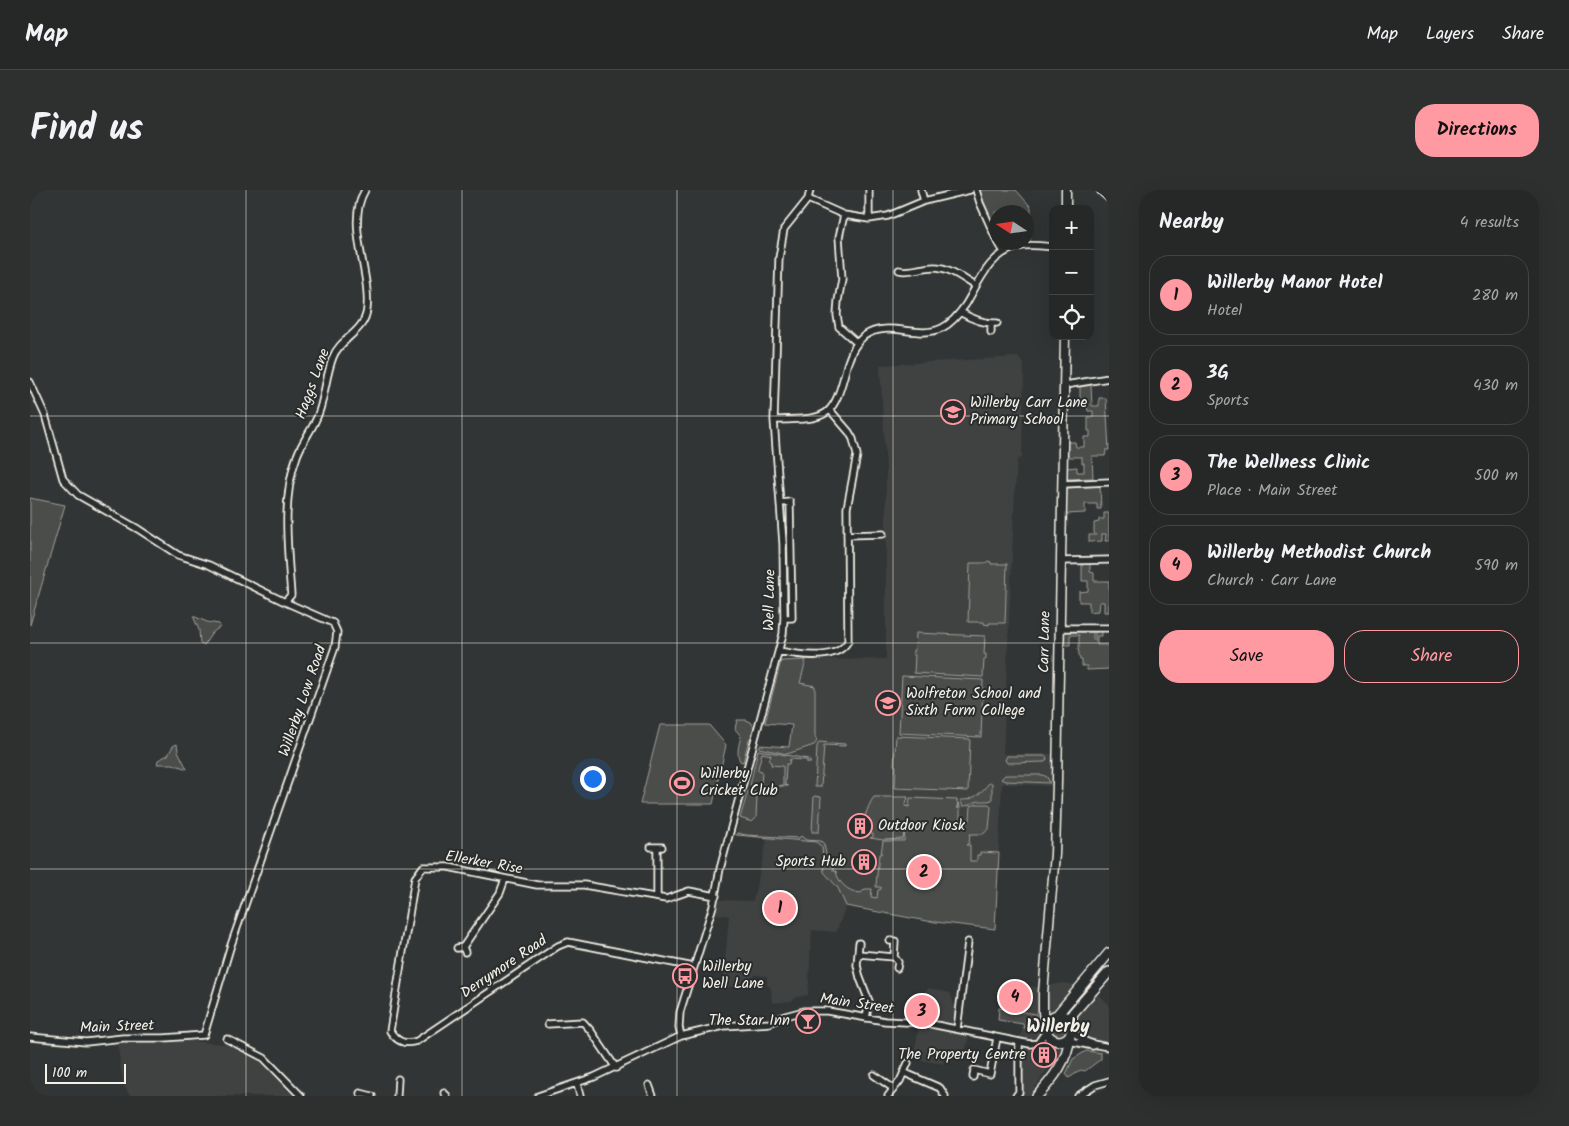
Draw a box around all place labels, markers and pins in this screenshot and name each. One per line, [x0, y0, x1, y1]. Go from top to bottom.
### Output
place label: Willerby Carr Lane Primary School [970, 391, 1087, 432]
school or university icon: Willerby Carr Lane Primary School [940, 399, 966, 425]
place label: Wolfreton School and Sixth Form College [906, 682, 1041, 723]
school or university icon: Wolfreton School and Sixth Form College [875, 690, 901, 716]
place label: Willerby Cricket Club [700, 762, 778, 803]
sports icon: Willerby Cricket Club [669, 770, 695, 796]
building icon: Outdoor Kiosk [847, 813, 873, 839]
place label: Outdoor Kiosk [878, 814, 966, 838]
building icon: Sports Hub [851, 849, 877, 875]
place label: Sports Hub [776, 850, 846, 874]
pin: 2 [908, 853, 940, 891]
pin: 1 [764, 889, 796, 927]
place label: Willerby Well Lane [702, 955, 764, 996]
bus stop icon: Willerby Well Lane [672, 963, 698, 989]
pin: 4 [999, 978, 1031, 1016]
pin: 3 [906, 992, 938, 1030]
bar icon: The Star Inn [795, 1008, 821, 1034]
place label: The Star Inn [709, 1009, 790, 1033]
building icon: The Property Centre [1031, 1042, 1057, 1068]
place label: The Property Centre [898, 1043, 1026, 1067]

